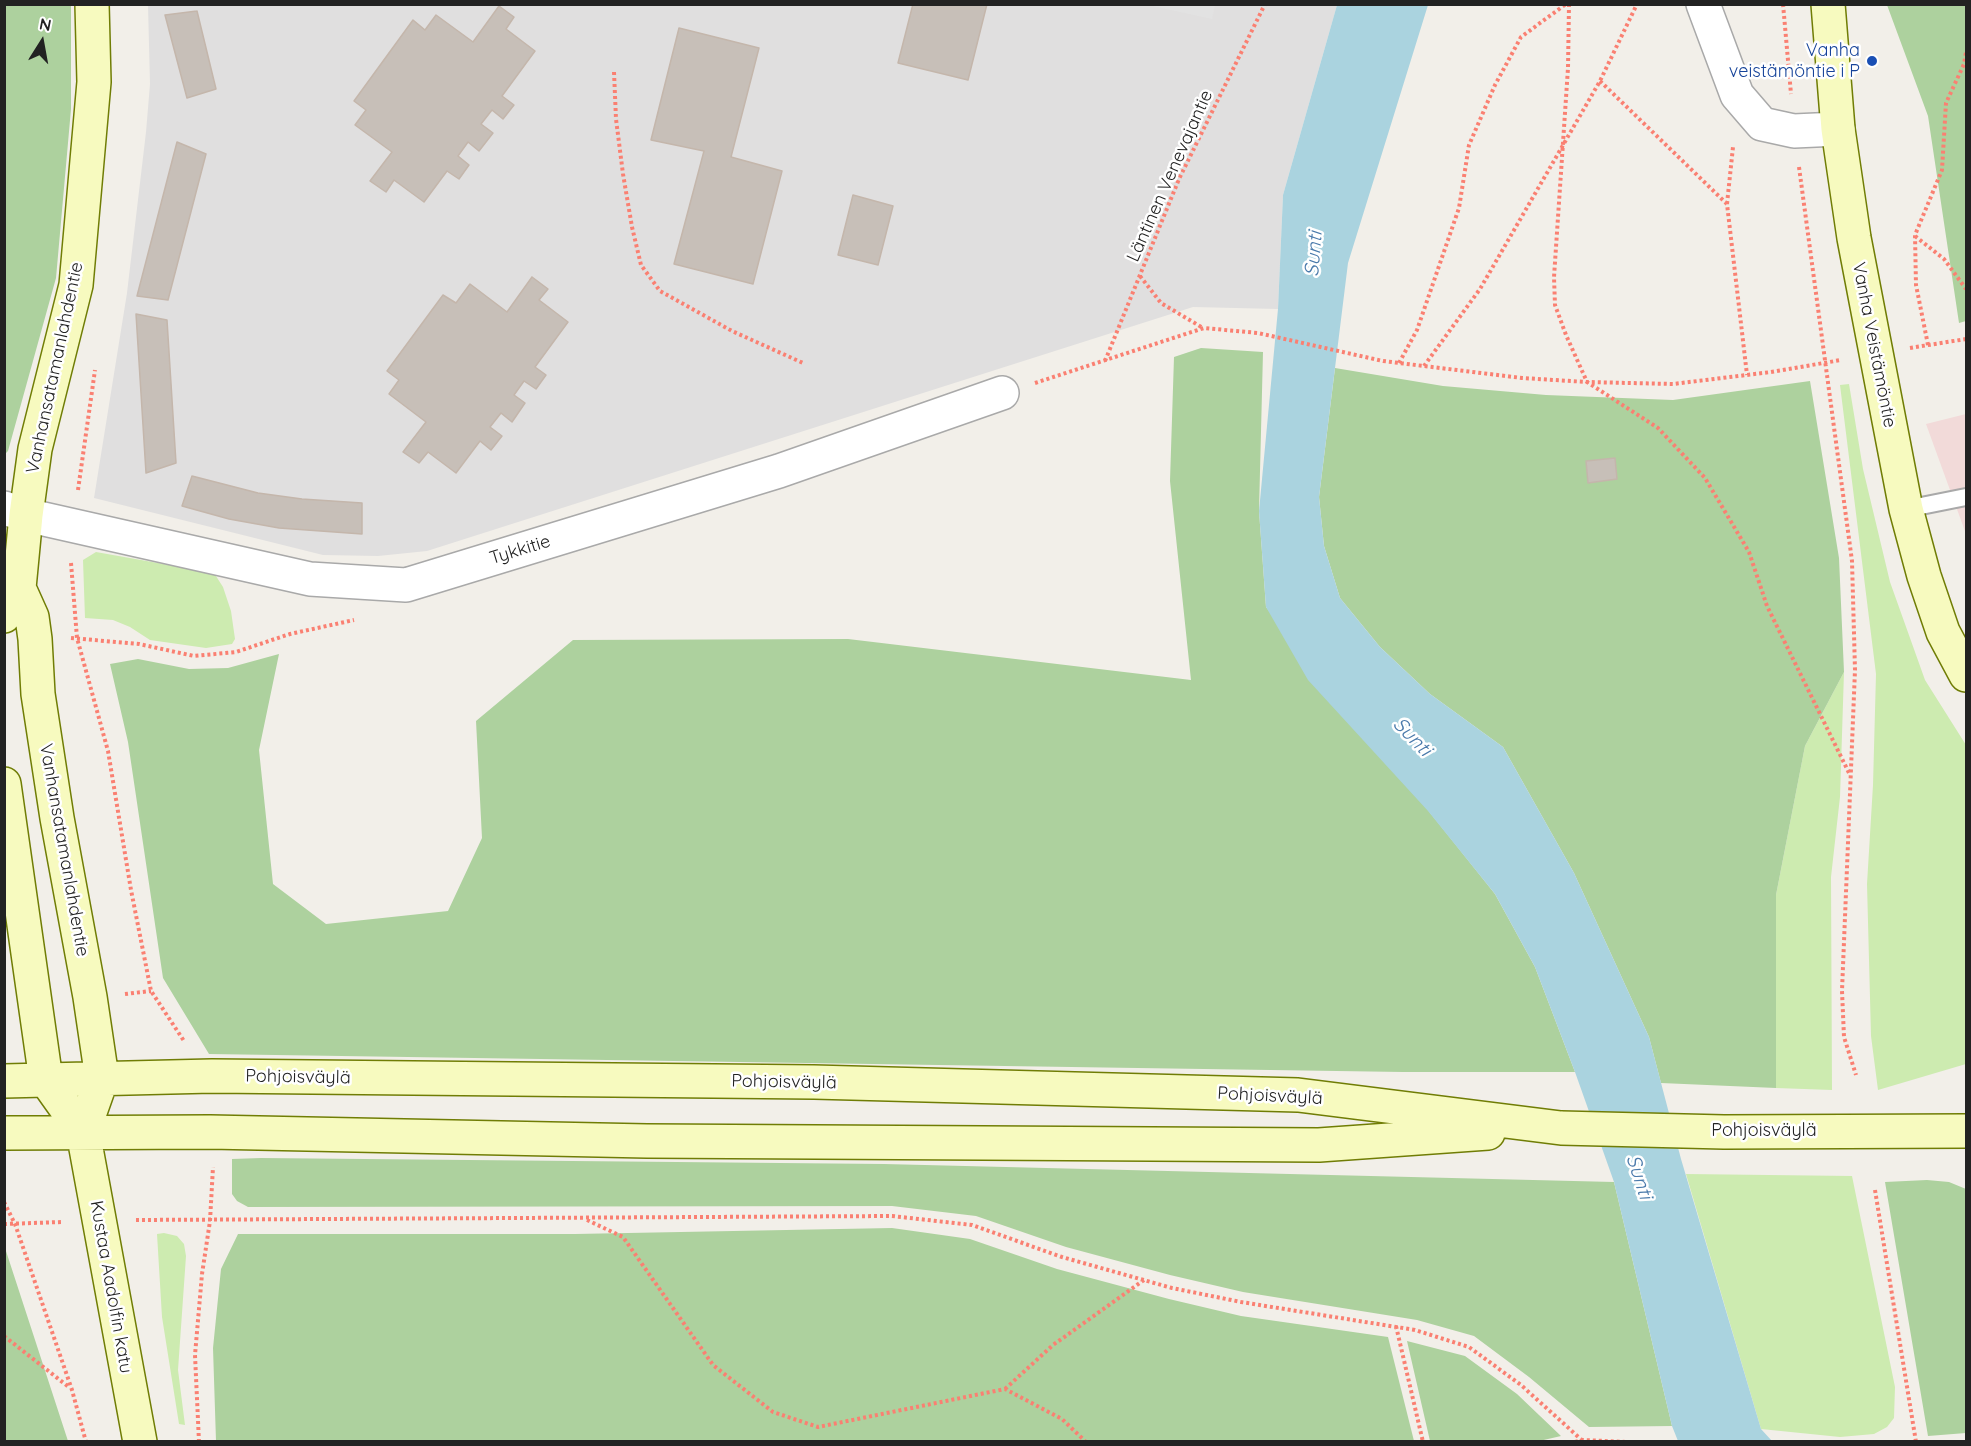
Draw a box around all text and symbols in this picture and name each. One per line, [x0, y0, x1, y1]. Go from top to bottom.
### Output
north arrow [12, 12, 72, 72]
text: N [38, 13, 53, 35]
place label: Vanha veistämöntie i P [1729, 40, 1860, 82]
marker: Vanha veistämöntie i P [1865, 54, 1879, 68]
street label: Läntinen Venevajantie [1122, 87, 1218, 265]
water label: Sunti [1300, 230, 1328, 278]
street label: Vanhansatamanlahdentie [22, 260, 88, 476]
street label: Vanha Veistämöntie [1847, 261, 1901, 429]
street label: Tykkitie [487, 531, 553, 569]
water label: Sunti [1388, 712, 1436, 762]
street label: Vanhansatamanlahdentie [35, 742, 93, 958]
street label: Pohjoisväylä [245, 1065, 351, 1089]
street label: Pohjoisväylä [731, 1070, 837, 1094]
street label: Pohjoisväylä [1217, 1082, 1323, 1110]
street label: Pohjoisväylä [1711, 1120, 1817, 1142]
water label: Sunti [1621, 1152, 1657, 1202]
street label: Kustaa Aadolfin katu [85, 1199, 137, 1375]

